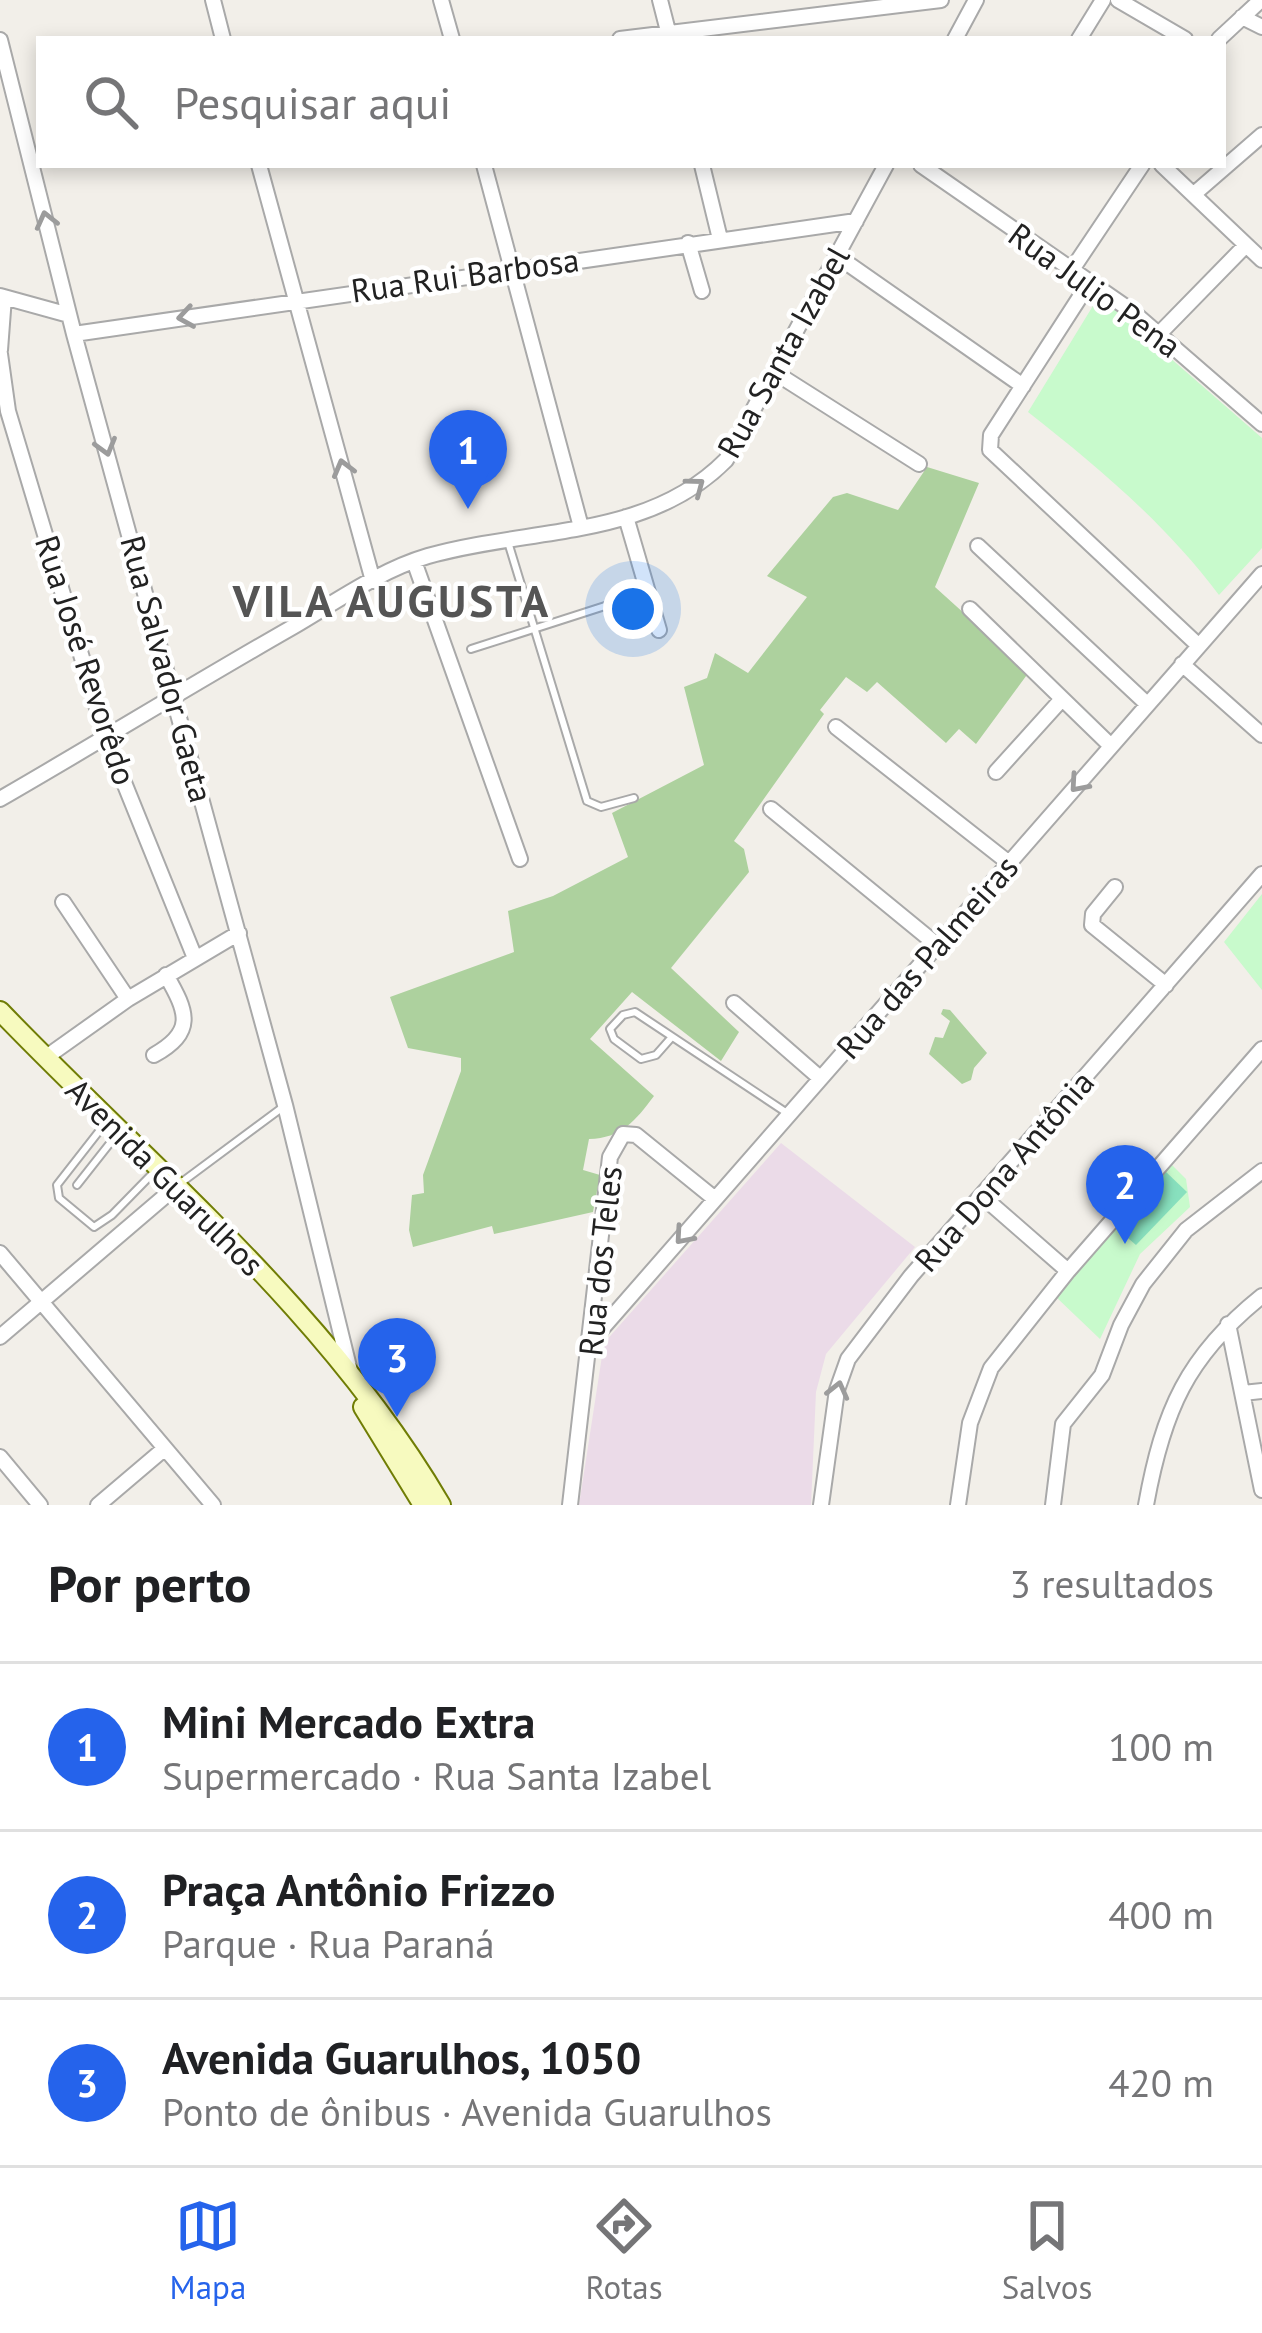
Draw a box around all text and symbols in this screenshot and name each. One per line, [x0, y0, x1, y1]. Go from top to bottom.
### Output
search box [36, 36, 1226, 168]
icon: search [78, 69, 144, 135]
text: Pesquisar aqui [174, 73, 451, 131]
one-way arrow [35, 211, 60, 231]
street label: Rua Julio Pena [1001, 213, 1190, 367]
street label: Rua Rui Barbosa [348, 237, 582, 312]
street label: Rua Santa Izabel [707, 238, 859, 465]
one-way arrow [176, 303, 196, 329]
pin: 1 [429, 410, 507, 509]
one-way arrow [91, 436, 116, 456]
one-way arrow [332, 458, 357, 478]
one-way arrow [683, 478, 704, 500]
street label: Rua José Revorêdo [26, 530, 147, 790]
street label: Rua Salvador Gaeta [111, 531, 224, 807]
district label: VILA AUGUSTA [232, 571, 551, 629]
your location [603, 579, 663, 639]
one-way arrow [1071, 770, 1092, 792]
street label: Rua das Palmeiras [826, 846, 1027, 1067]
street label: Rua Dona Antônia [904, 1061, 1103, 1280]
street label: Avenida Guarulhos [57, 1068, 274, 1285]
pin: 2 [1086, 1145, 1164, 1244]
street label: Rua dos Teles [568, 1164, 631, 1358]
one-way arrow [676, 1222, 697, 1243]
pin: 3 [358, 1318, 436, 1417]
one-way arrow [824, 1380, 849, 1400]
text: Por perto [48, 1550, 251, 1616]
text: 3 resultados [1010, 1558, 1214, 1609]
text: Mini Mercado Extra [162, 1692, 535, 1750]
text: 1 [76, 1721, 98, 1772]
text: 100 m [1108, 1721, 1214, 1772]
text: Supermercado · Rua Santa Izabel [162, 1750, 711, 1801]
text: Praça Antônio Frizzo [162, 1860, 555, 1918]
text: 2 [76, 1889, 98, 1940]
text: 400 m [1108, 1889, 1214, 1940]
text: Parque · Rua Paraná [162, 1918, 495, 1969]
text: Avenida Guarulhos, 1050 [162, 2028, 641, 2086]
text: 3 [76, 2057, 98, 2108]
text: 420 m [1108, 2057, 1214, 2108]
text: Ponto de ônibus · Avenida Guarulhos [162, 2086, 772, 2137]
tab: Mapa [170, 2193, 246, 2308]
tab: Rotas [585, 2193, 663, 2308]
tab: Salvos [1002, 2193, 1092, 2308]

